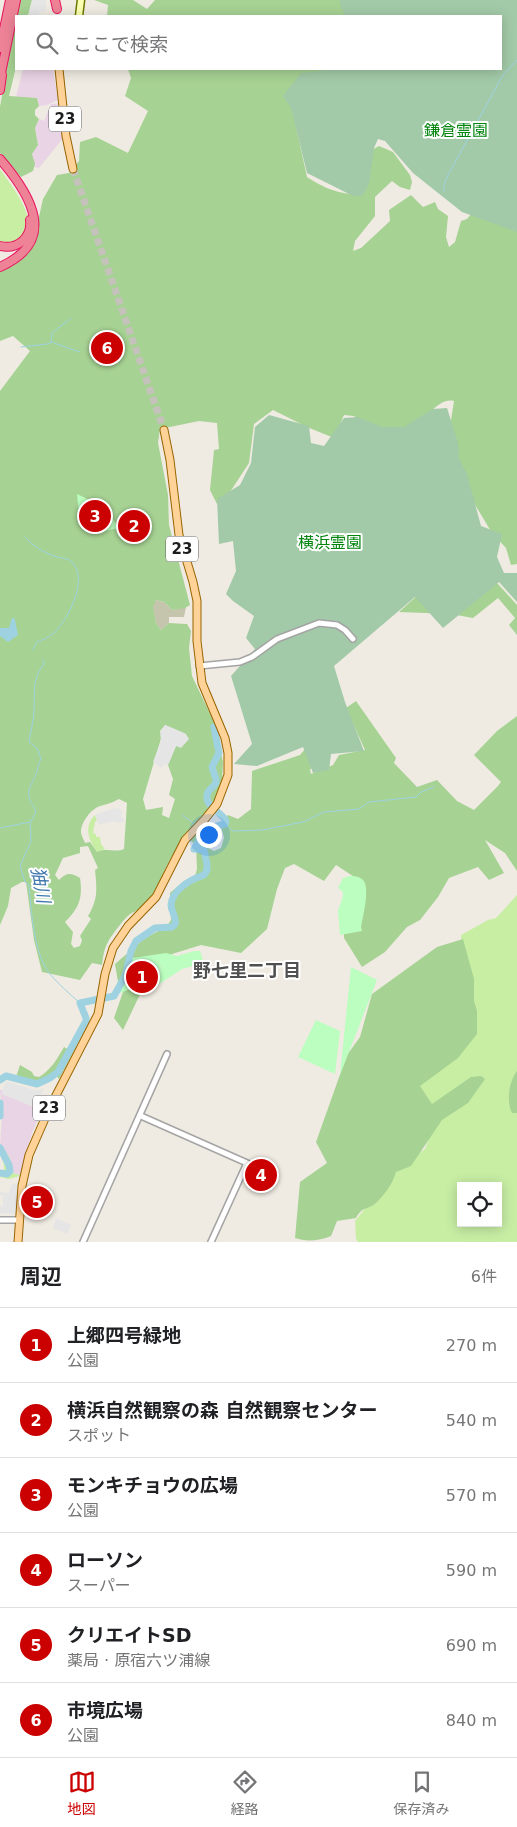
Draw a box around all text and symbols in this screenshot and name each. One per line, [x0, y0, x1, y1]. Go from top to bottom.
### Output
search box [15, 15, 502, 70]
icon: search [33, 29, 61, 57]
text: ここで検索 [73, 33, 168, 55]
road number: 23 [49, 106, 81, 132]
park label: 鎌倉霊園 [424, 121, 488, 140]
pin: 6 [91, 329, 123, 367]
pin: 3 [79, 497, 111, 535]
pin: 2 [118, 507, 150, 545]
park label: 横浜霊園 [298, 533, 362, 552]
road number: 23 [166, 536, 198, 562]
your location [196, 822, 222, 848]
water label: 㹨川 [27, 865, 55, 907]
pin: 1 [126, 958, 158, 996]
district label: 野七里二丁目 [193, 960, 301, 981]
road number: 23 [33, 1096, 65, 1120]
pin: 4 [245, 1156, 277, 1194]
map controls [457, 1182, 502, 1227]
button: locate [457, 1182, 502, 1227]
pin: 5 [21, 1183, 53, 1221]
text: 周辺 [20, 1265, 62, 1289]
text: 6件 [471, 1267, 497, 1286]
text: 上郷四号緑地 [67, 1324, 181, 1346]
text: 1 [30, 1336, 42, 1355]
text: 270 m [446, 1336, 497, 1355]
text: 公園 [67, 1351, 99, 1370]
text: 横浜自然観察の森 自然観察センター [67, 1399, 378, 1421]
text: 2 [30, 1411, 42, 1430]
text: 540 m [446, 1411, 497, 1430]
text: スポット [67, 1426, 131, 1445]
text: モンキチョウの広場 [67, 1474, 238, 1496]
text: 3 [30, 1486, 42, 1505]
text: 570 m [446, 1486, 497, 1505]
text: 公園 [67, 1501, 99, 1520]
text: ローソン [67, 1549, 143, 1571]
text: 4 [30, 1561, 42, 1580]
text: 590 m [446, 1561, 497, 1580]
text: スーパー [67, 1576, 131, 1595]
text: クリエイトSD [67, 1624, 191, 1646]
text: 5 [30, 1636, 42, 1655]
text: 690 m [446, 1636, 497, 1655]
text: 薬局 · 原宿六ツ浦線 [67, 1651, 210, 1670]
text: 市境広場 [67, 1699, 143, 1721]
text: 6 [30, 1711, 42, 1730]
text: 840 m [446, 1711, 497, 1730]
text: 公園 [67, 1726, 99, 1745]
tab: 地図 [68, 1768, 96, 1818]
tab: 経路 [231, 1768, 259, 1818]
tab: 保存済み [394, 1768, 450, 1818]

